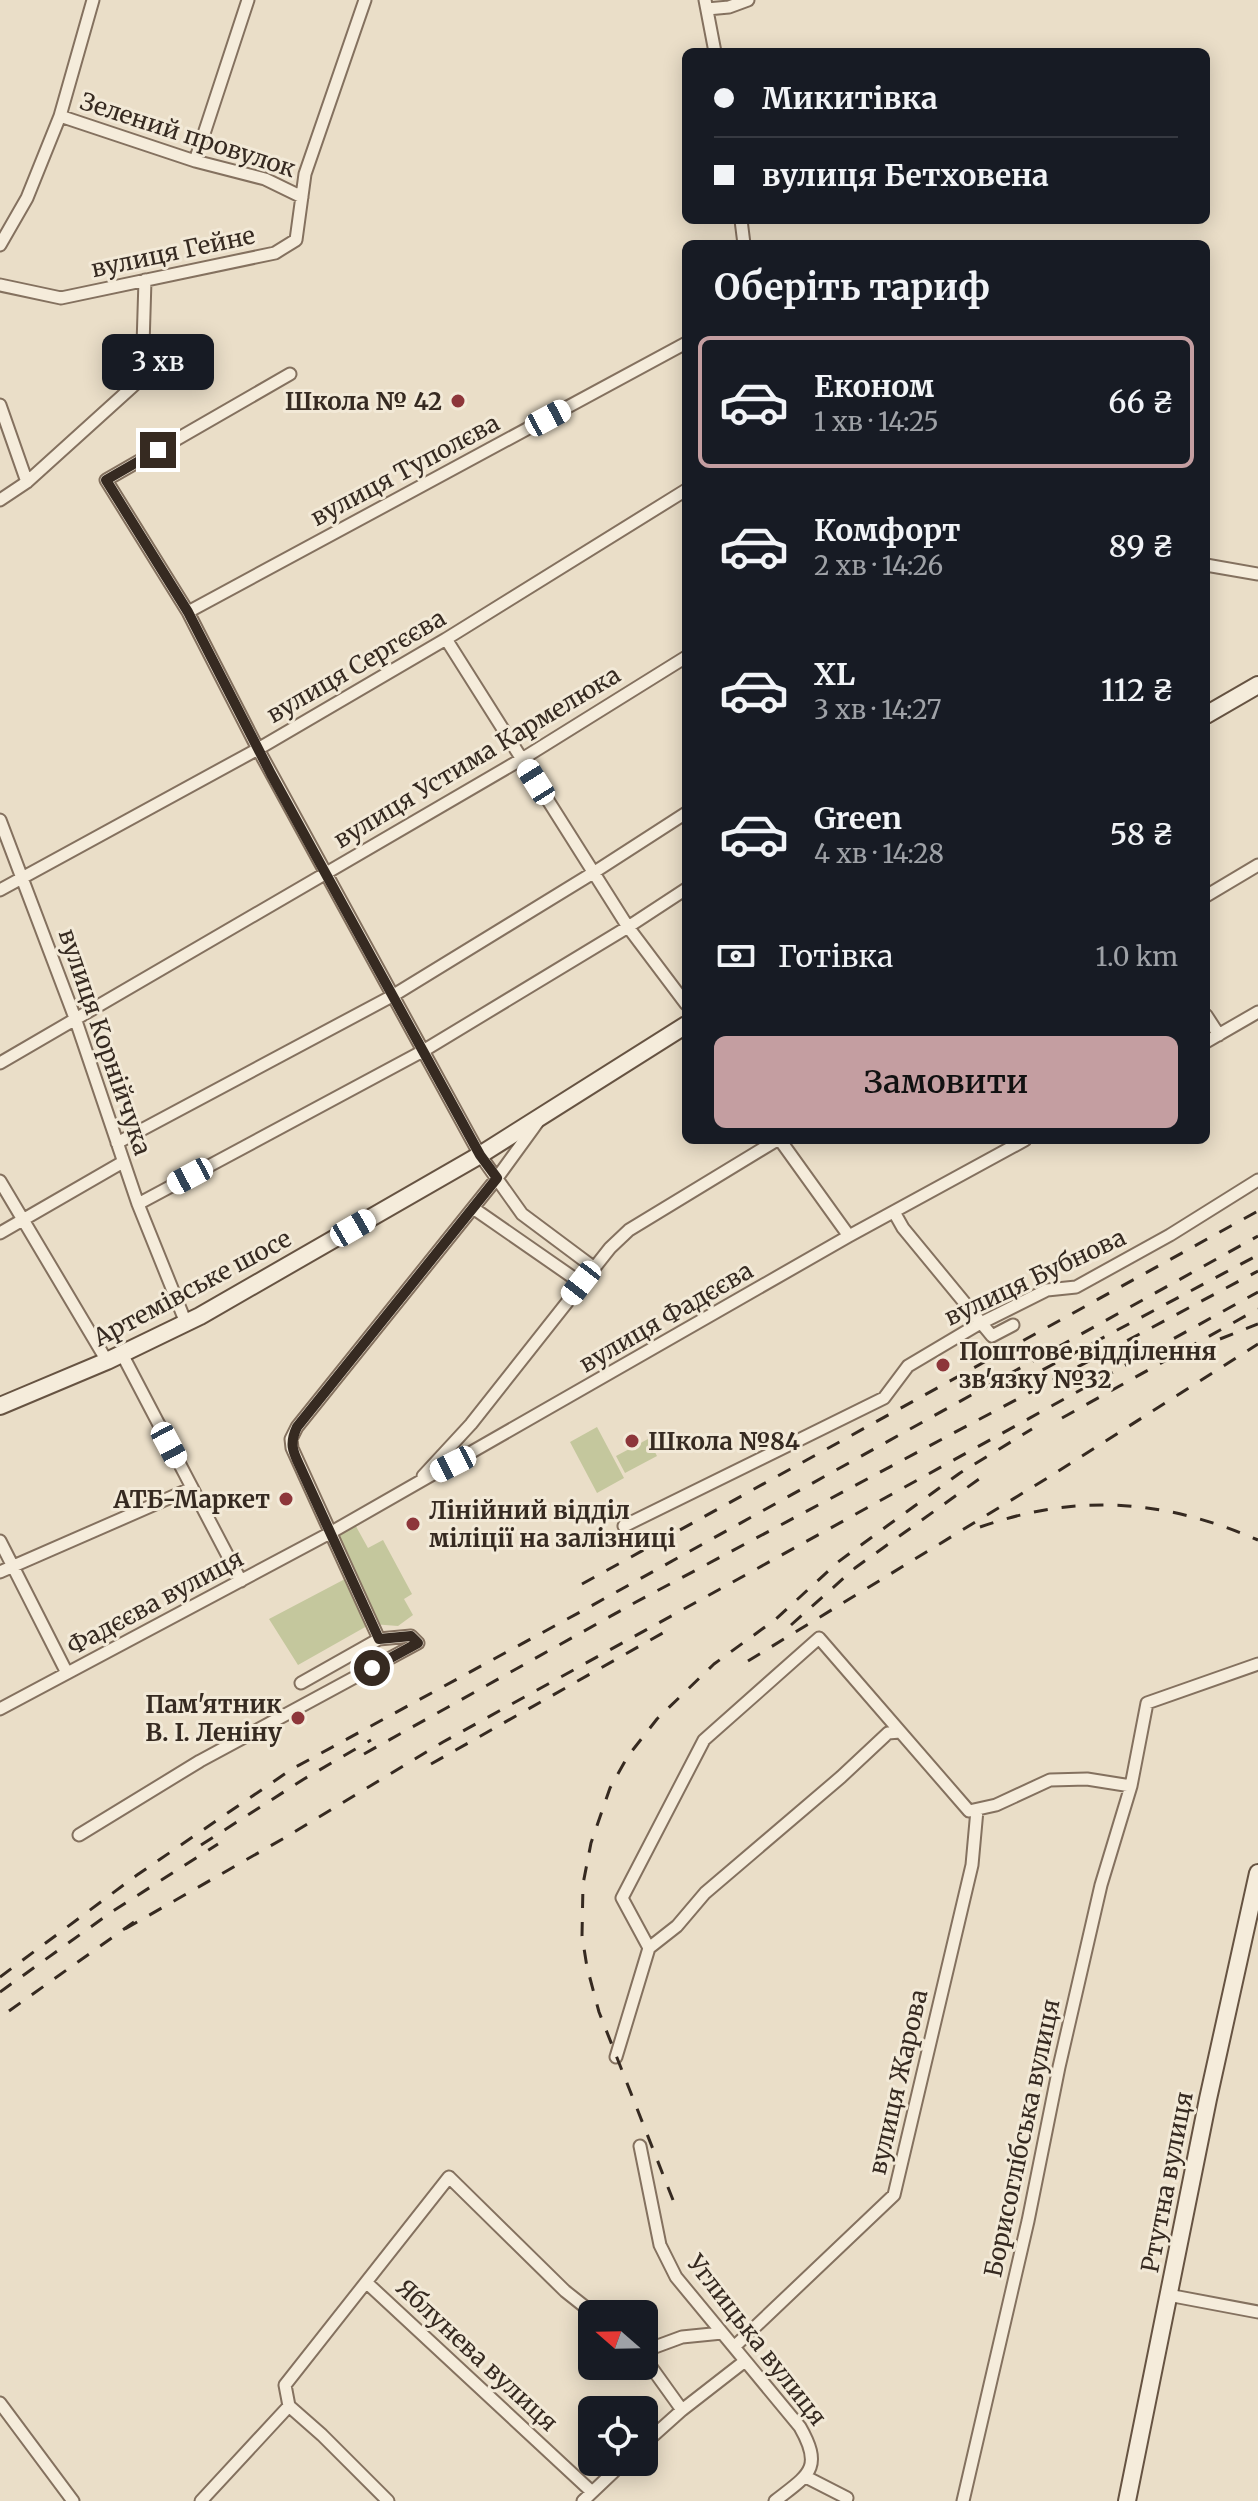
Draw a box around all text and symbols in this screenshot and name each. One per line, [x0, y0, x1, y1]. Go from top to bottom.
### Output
text: Микитівка [762, 79, 938, 117]
street label: Зелений провулок [76, 86, 300, 184]
text: вулиця Бетховена [762, 156, 1049, 194]
street label: вулиця Гейне [88, 220, 258, 284]
text: Оберіть тариф [714, 265, 990, 310]
callout: 3 хв [102, 334, 214, 390]
text: 3 хв [132, 345, 184, 378]
icon: car [718, 366, 790, 438]
text: Економ [814, 367, 934, 405]
text: 66 ₴ [1108, 383, 1174, 421]
place label: Школа № 42 [285, 386, 442, 417]
marker: Школа № 42 [449, 392, 467, 410]
car [521, 396, 575, 440]
text: 1 хв · 14:25 [814, 405, 939, 438]
street label: вулиця Туполєва [305, 407, 505, 533]
route end [140, 432, 176, 468]
icon: car [718, 510, 790, 582]
text: Комфорт [814, 511, 961, 549]
text: 89 ₴ [1109, 527, 1174, 565]
text: 2 хв · 14:26 [814, 549, 943, 582]
street label: вулиця Сергєєва [261, 602, 451, 730]
icon: car [718, 654, 790, 726]
text: XL [814, 655, 855, 693]
street label: вулиця Устима Кармелюка [328, 659, 626, 855]
text: 112 ₴ [1101, 671, 1174, 709]
text: 3 хв · 14:27 [814, 693, 942, 726]
car [513, 755, 559, 809]
icon: car [718, 798, 790, 870]
text: Green [814, 799, 902, 837]
text: 58 ₴ [1110, 815, 1174, 853]
text: 4 хв · 14:28 [814, 837, 944, 870]
street label: вулиця Корнійчука [52, 925, 158, 1159]
icon: cash [714, 934, 758, 978]
text: Готівка [778, 937, 893, 975]
text: 1.0 km [1095, 940, 1178, 973]
button: Замовити [714, 1036, 1178, 1128]
car [163, 1154, 217, 1198]
car [326, 1206, 380, 1250]
street label: вулиця Бубнова [939, 1221, 1131, 1333]
street label: Артемівське шосе [87, 1223, 296, 1354]
street label: вулиця Фадєєва [574, 1255, 759, 1379]
car [557, 1257, 605, 1309]
place label: Поштове відділення зв'язку №32 [959, 1336, 1217, 1395]
marker: Поштове відділення зв'язку №32 [934, 1356, 952, 1374]
car [147, 1418, 191, 1472]
place label: Школа №84 [648, 1426, 800, 1457]
marker: Школа №84 [623, 1432, 641, 1450]
car [426, 1442, 480, 1486]
place label: АТБ-Маркет [113, 1484, 270, 1515]
marker: АТБ-Маркет [277, 1490, 295, 1508]
place label: Лінійний відділ міліції на залізниці [429, 1495, 676, 1554]
marker: Лінійний відділ міліції на залізниці [404, 1515, 422, 1533]
street label: Фадєєва вулиця [61, 1542, 249, 1662]
route start [354, 1650, 390, 1686]
place label: Пам'ятник В. І. Леніну [145, 1689, 283, 1748]
marker: Пам'ятник В. І. Леніну [289, 1709, 307, 1727]
street label: вулиця Жарова [862, 1986, 934, 2178]
street label: Борисоглібська вулиця [977, 1996, 1067, 2280]
street label: Ртутна вулиця [1134, 2089, 1200, 2275]
street label: Углицька вулиця [680, 2248, 833, 2432]
street label: Яблунева вулиця [390, 2272, 564, 2438]
north arrow [578, 2300, 658, 2380]
map controls [578, 2300, 658, 2476]
button: locate [578, 2396, 658, 2476]

